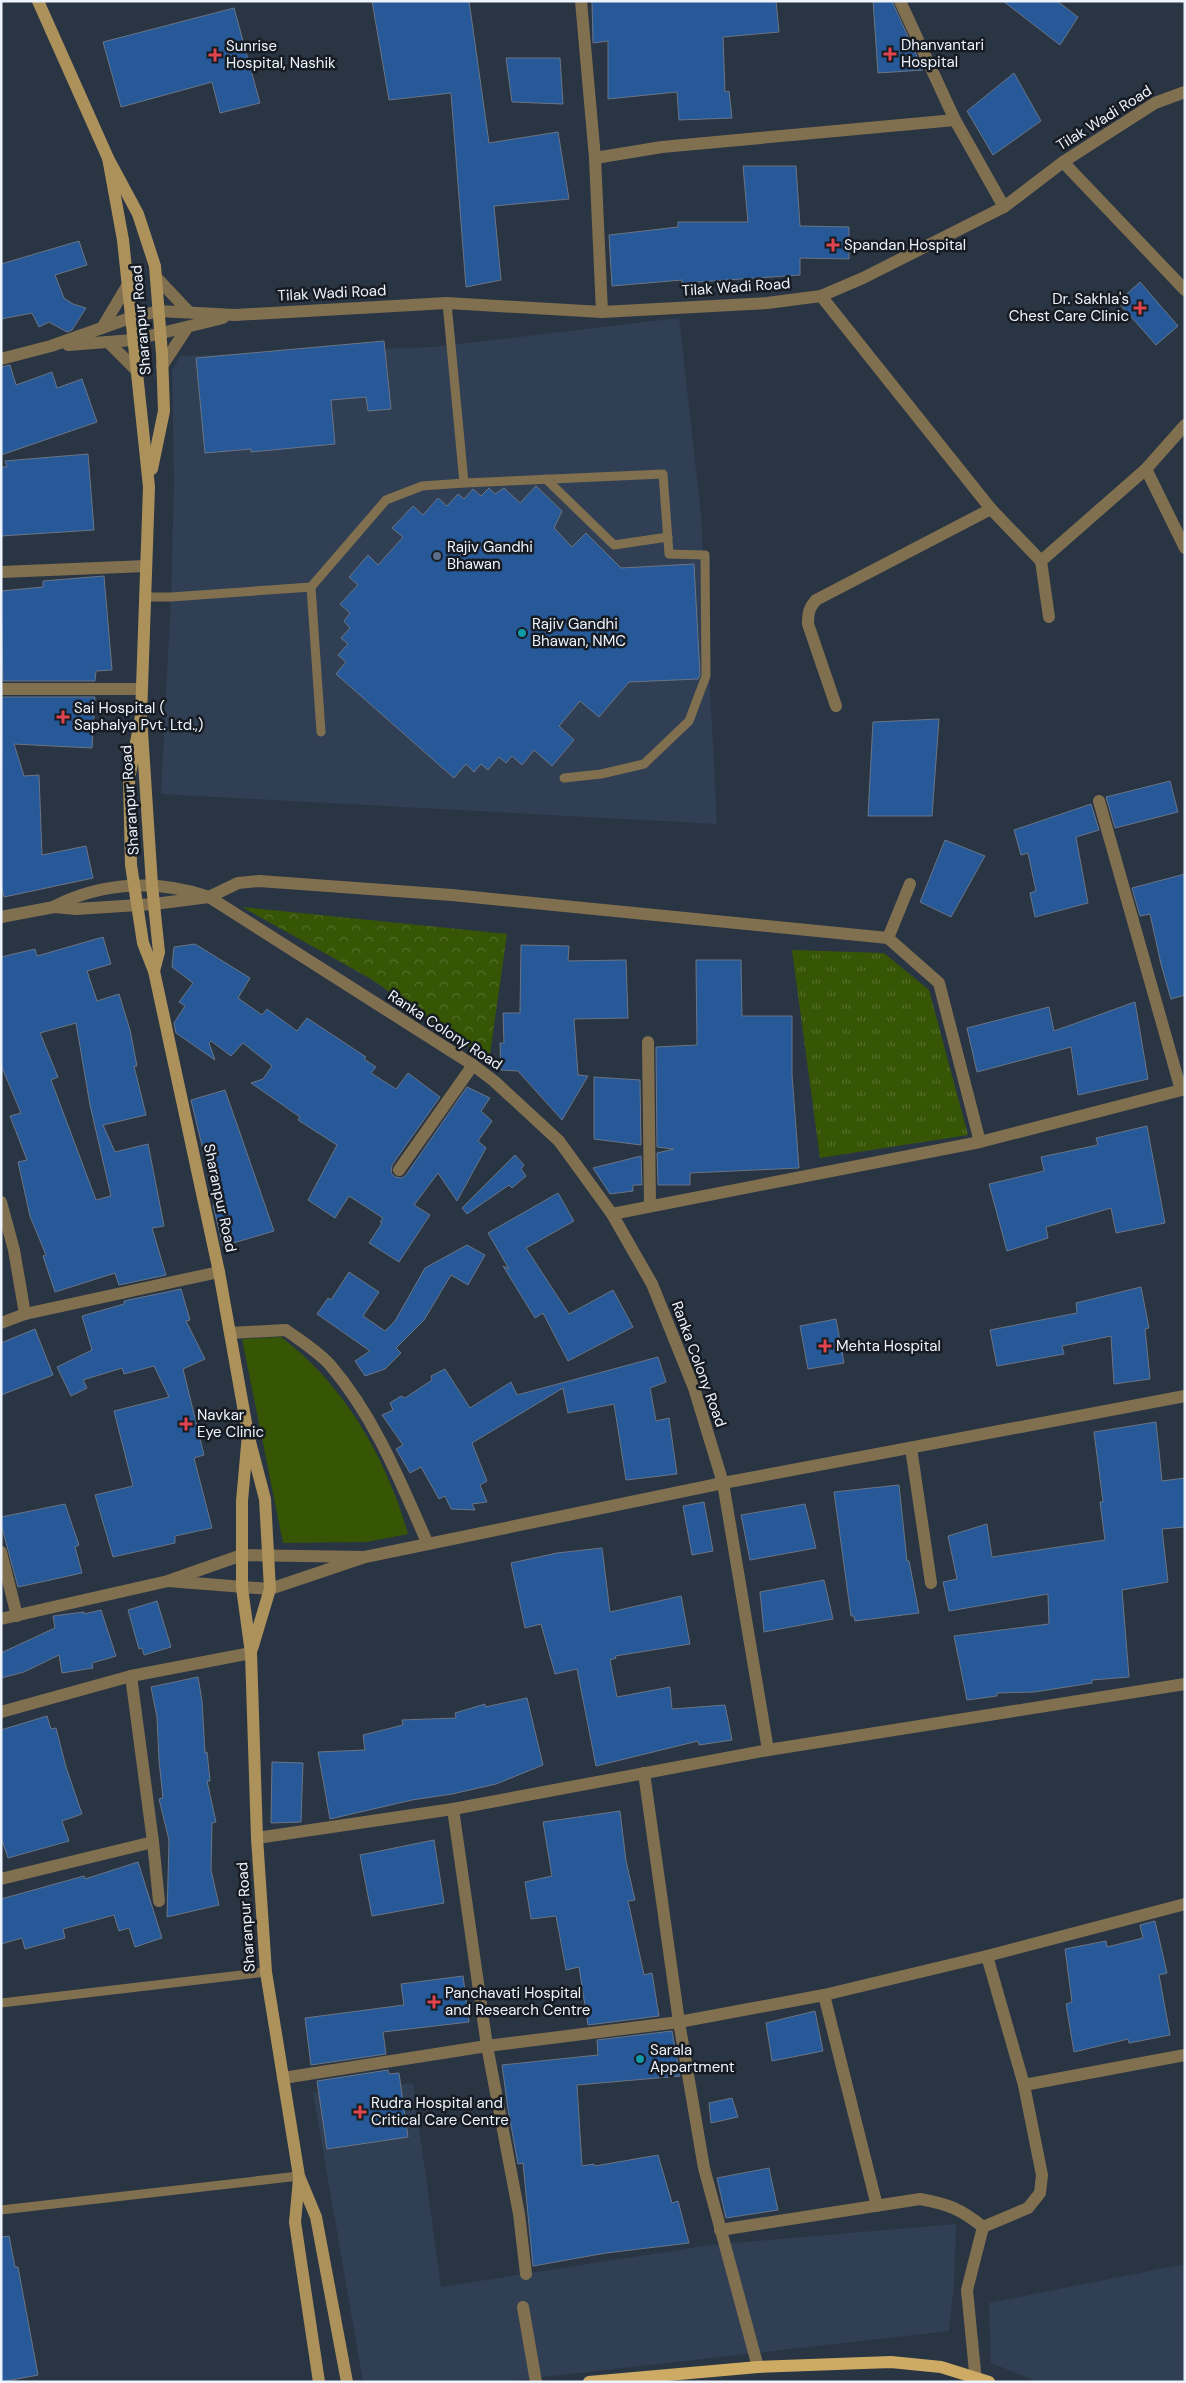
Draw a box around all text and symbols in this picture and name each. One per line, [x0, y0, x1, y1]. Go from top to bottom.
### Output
place label: Dhanvantari Hospital [901, 35, 984, 72]
place label: Sunrise Hospital, Nashik [226, 36, 336, 73]
marker: Dhanvantari Hospital [883, 47, 897, 61]
marker: Sunrise Hospital, Nashik [208, 48, 222, 62]
street label: Tilak Wadi Road [1053, 81, 1155, 155]
place label: Spandan Hospital [844, 235, 966, 255]
marker: Spandan Hospital [826, 238, 840, 252]
street label: Sharanpur Road [126, 264, 156, 376]
street label: Tilak Wadi Road [681, 273, 791, 301]
street label: Tilak Wadi Road [277, 280, 387, 306]
place label: Dr. Sakhla's Chest Care Clinic [1009, 289, 1129, 326]
marker: Dr. Sakhla's Chest Care Clinic [1133, 301, 1147, 315]
place label: Rajiv Gandhi Bhawan [447, 537, 533, 574]
marker: Rajiv Gandhi Bhawan [431, 550, 443, 562]
place label: Rajiv Gandhi Bhawan, NMC [532, 614, 626, 651]
marker: Rajiv Gandhi Bhawan, NMC [516, 627, 528, 639]
place label: Sai Hospital ( Saphalya Pvt. Ltd.,) [74, 698, 203, 735]
marker: Sai Hospital ( Saphalya Pvt. Ltd.,) [56, 710, 70, 724]
street label: Sharanpur Road [116, 744, 144, 856]
street label: Ranka Colony Road [384, 985, 506, 1075]
street label: Sharanpur Road [199, 1142, 241, 1254]
street label: Ranka Colony Road [667, 1298, 731, 1430]
place label: Mehta Hospital [836, 1336, 941, 1356]
marker: Mehta Hospital [818, 1339, 832, 1353]
place label: Navkar Eye Clinic [197, 1405, 264, 1442]
marker: Navkar Eye Clinic [179, 1417, 193, 1431]
street label: Sharanpur Road [232, 1861, 260, 1973]
place label: Panchavati Hospital and Research Centre [445, 1983, 590, 2020]
marker: Panchavati Hospital and Research Centre [427, 1995, 441, 2009]
place label: Sarala Appartment [650, 2040, 735, 2077]
marker: Sarala Appartment [634, 2053, 646, 2065]
place label: Rudra Hospital and Critical Care Centre [371, 2093, 509, 2130]
marker: Rudra Hospital and Critical Care Centre [353, 2105, 367, 2119]

